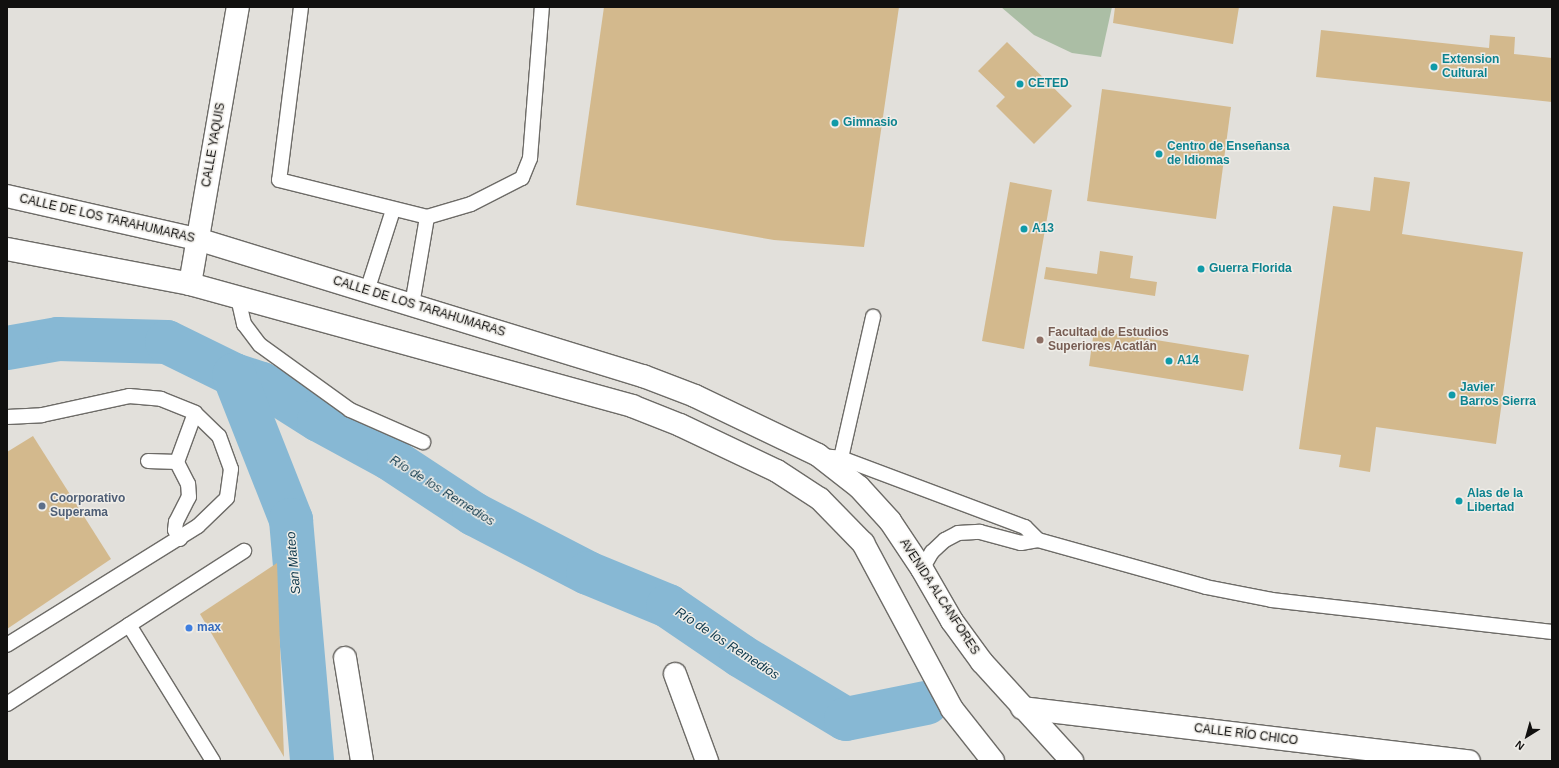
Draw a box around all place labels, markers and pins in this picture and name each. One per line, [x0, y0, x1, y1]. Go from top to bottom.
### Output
place label: Extension Cultural [1442, 53, 1499, 81]
marker: Extension Cultural [1429, 62, 1439, 72]
place label: CETED [1028, 77, 1069, 91]
marker: CETED [1015, 79, 1025, 89]
place label: Gimnasio [843, 116, 898, 130]
marker: Gimnasio [830, 118, 840, 128]
place label: Centro de Enseñansa de Idiomas [1167, 140, 1290, 168]
marker: Centro de Enseñansa de Idiomas [1154, 149, 1164, 159]
place label: A13 [1032, 222, 1054, 236]
marker: A13 [1019, 224, 1029, 234]
place label: Guerra Florida [1209, 262, 1292, 276]
marker: Guerra Florida [1196, 264, 1206, 274]
place label: Facultad de Estudios Superiores Acatlán [1048, 326, 1169, 354]
marker: Facultad de Estudios Superiores Acatlán [1035, 335, 1045, 345]
place label: A14 [1177, 354, 1199, 368]
marker: A14 [1164, 356, 1174, 366]
place label: Javier Barros Sierra [1460, 381, 1536, 409]
marker: Javier Barros Sierra [1447, 390, 1457, 400]
place label: Alas de la Libertad [1467, 487, 1523, 515]
place label: Coorporativo Superama [50, 492, 125, 520]
marker: Alas de la Libertad [1454, 496, 1464, 506]
marker: Coorporativo Superama [37, 501, 47, 511]
place label: max [197, 621, 221, 635]
marker: max [184, 623, 194, 633]

